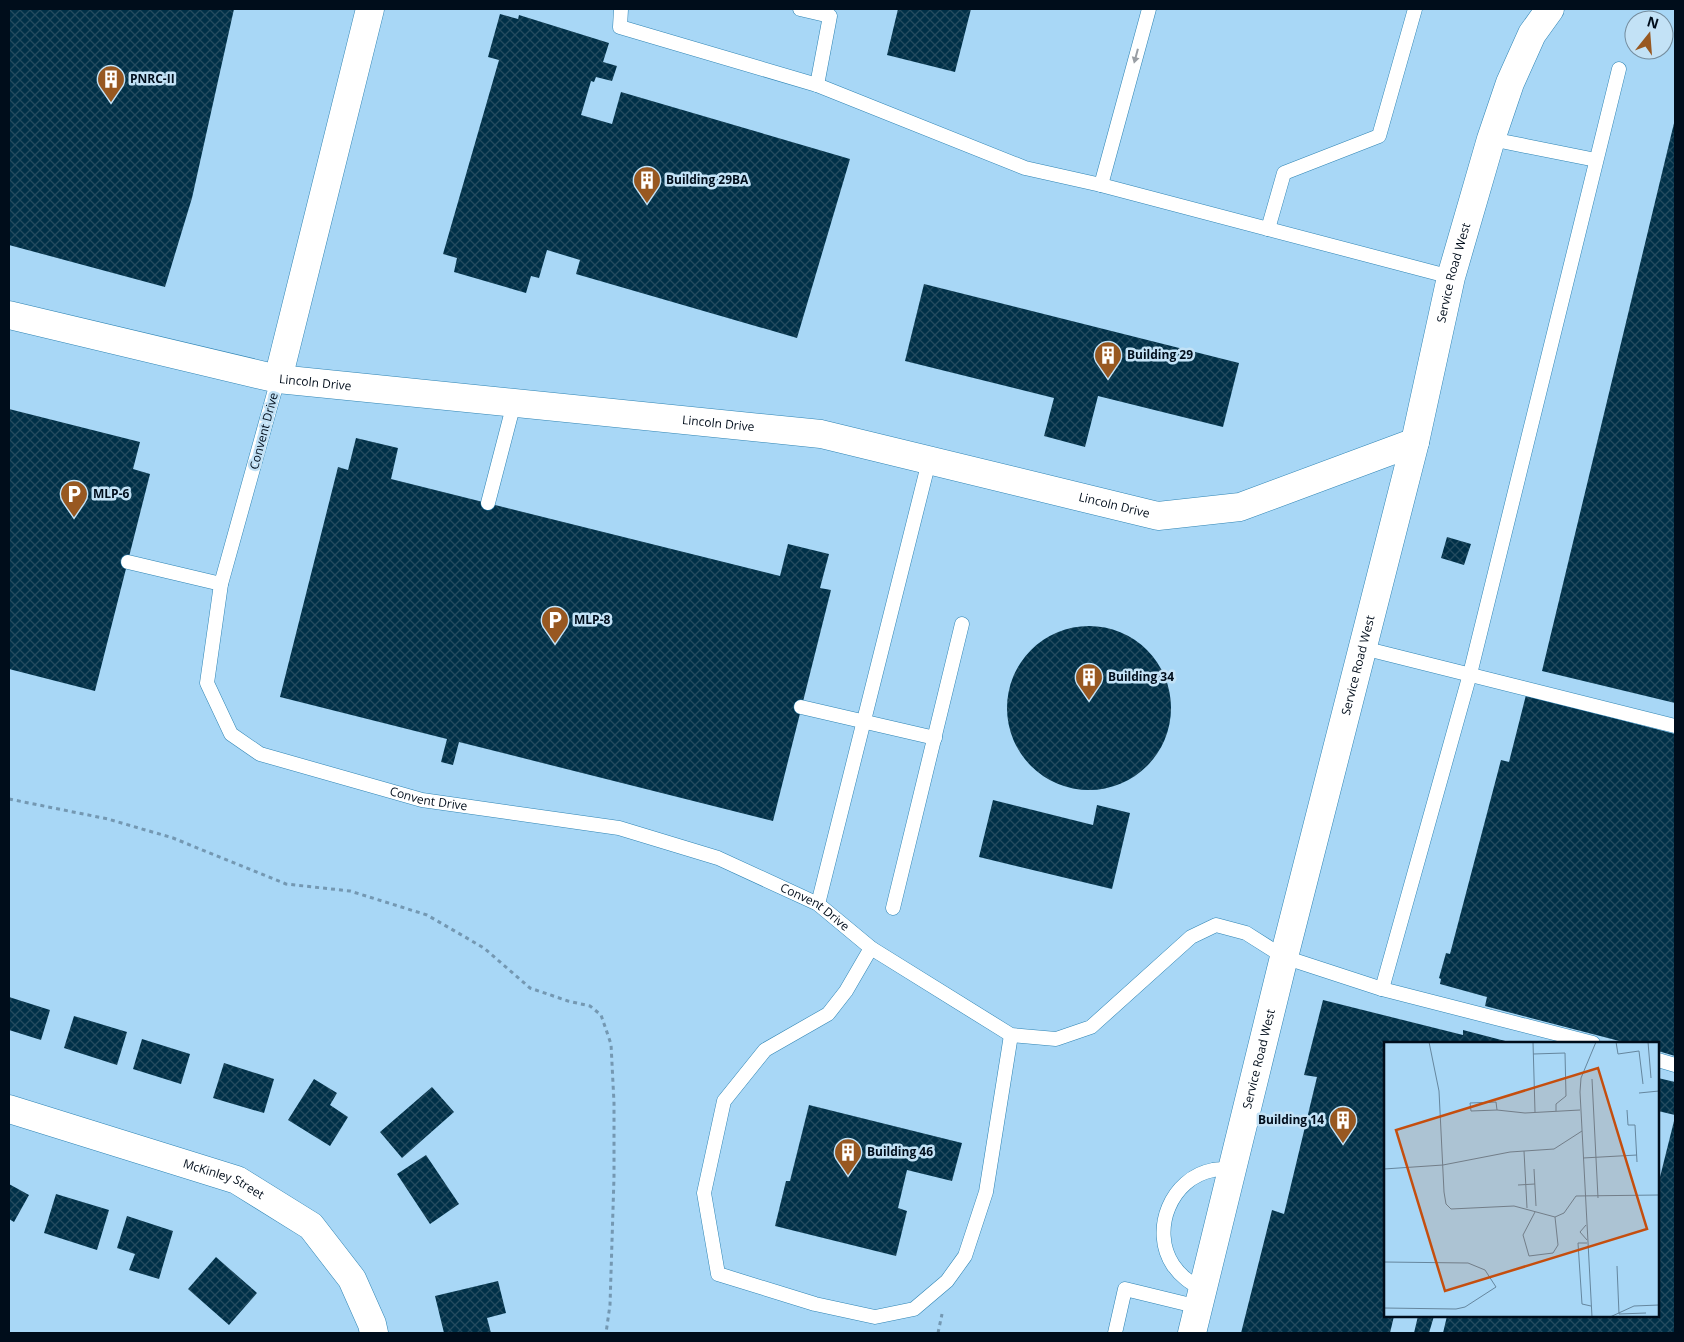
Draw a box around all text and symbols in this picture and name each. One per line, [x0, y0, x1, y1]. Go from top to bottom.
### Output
north arrow [1624, 10, 1674, 60]
text: N [1645, 11, 1661, 33]
one-way arrow [1132, 48, 1140, 63]
building icon: PNRC-II [96, 64, 126, 103]
place label: PNRC-II [130, 70, 175, 87]
building icon: Building 29BA [632, 165, 662, 204]
place label: Building 29BA [666, 171, 749, 188]
street label: Service Road West [1432, 221, 1474, 324]
building icon: Building 29 [1093, 340, 1123, 379]
place label: Building 29 [1127, 346, 1193, 363]
street label: Lincoln Drive [278, 370, 353, 394]
street label: Convent Drive [245, 390, 282, 471]
street label: Lincoln Drive [681, 411, 755, 435]
parking icon: MLP-6 [59, 479, 89, 518]
place label: MLP-6 [93, 485, 129, 502]
street label: Lincoln Drive [1077, 488, 1152, 522]
parking icon: MLP-8 [540, 605, 570, 644]
place label: MLP-8 [574, 611, 610, 628]
street label: Service Road West [1337, 613, 1379, 717]
building icon: Building 34 [1074, 662, 1104, 701]
place label: Building 34 [1108, 668, 1174, 685]
street label: Convent Drive [388, 782, 469, 814]
street label: Convent Drive [778, 879, 853, 935]
street label: Service Road West [1238, 1007, 1279, 1111]
inset map [1384, 1042, 1659, 1317]
building icon: Building 14 [1328, 1105, 1358, 1144]
place label: Building 14 [1258, 1111, 1324, 1128]
building icon: Building 46 [833, 1137, 863, 1176]
place label: Building 46 [867, 1143, 933, 1160]
street label: McKinley Street [181, 1155, 268, 1203]

